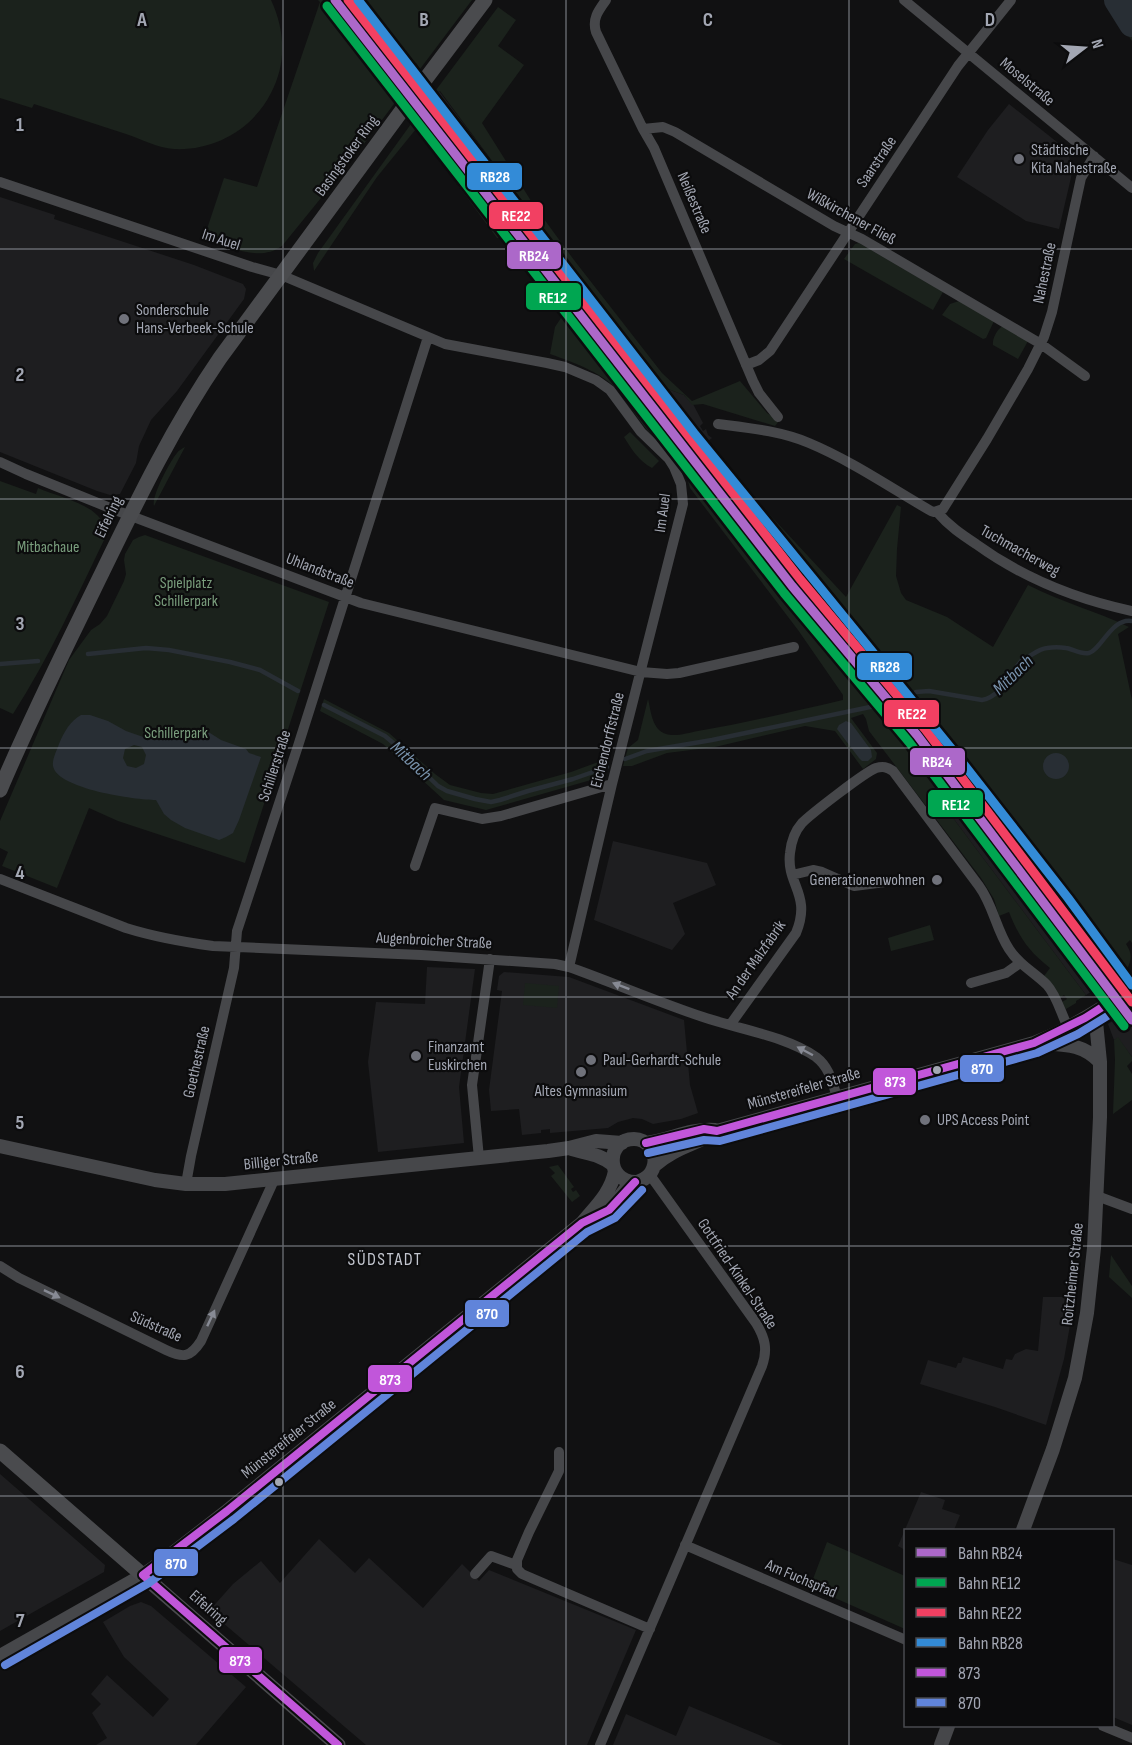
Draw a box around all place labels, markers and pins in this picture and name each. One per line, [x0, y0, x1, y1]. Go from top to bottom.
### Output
place label: Städtische Kita Nahestraße [1031, 141, 1117, 178]
marker: Städtische Kita Nahestraße [1012, 152, 1026, 166]
place label: Sonderschule Hans-Verbeek-Schule [136, 301, 254, 338]
marker: Sonderschule Hans-Verbeek-Schule [117, 312, 131, 326]
place label: Generationenwohnen [810, 871, 925, 890]
marker: Generationenwohnen [930, 873, 944, 887]
place label: Finanzamt Euskirchen [428, 1038, 487, 1075]
marker: Finanzamt Euskirchen [409, 1049, 423, 1063]
place label: Paul-Gerhardt-Schule [603, 1051, 721, 1070]
marker: Paul-Gerhardt-Schule [584, 1053, 598, 1067]
unlabelled marker [931, 1064, 943, 1076]
marker: Altes Gymnasium [574, 1065, 588, 1079]
place label: Altes Gymnasium [534, 1082, 627, 1101]
place label: UPS Access Point [937, 1111, 1029, 1130]
marker: UPS Access Point [918, 1113, 932, 1127]
unlabelled marker [273, 1476, 285, 1488]

